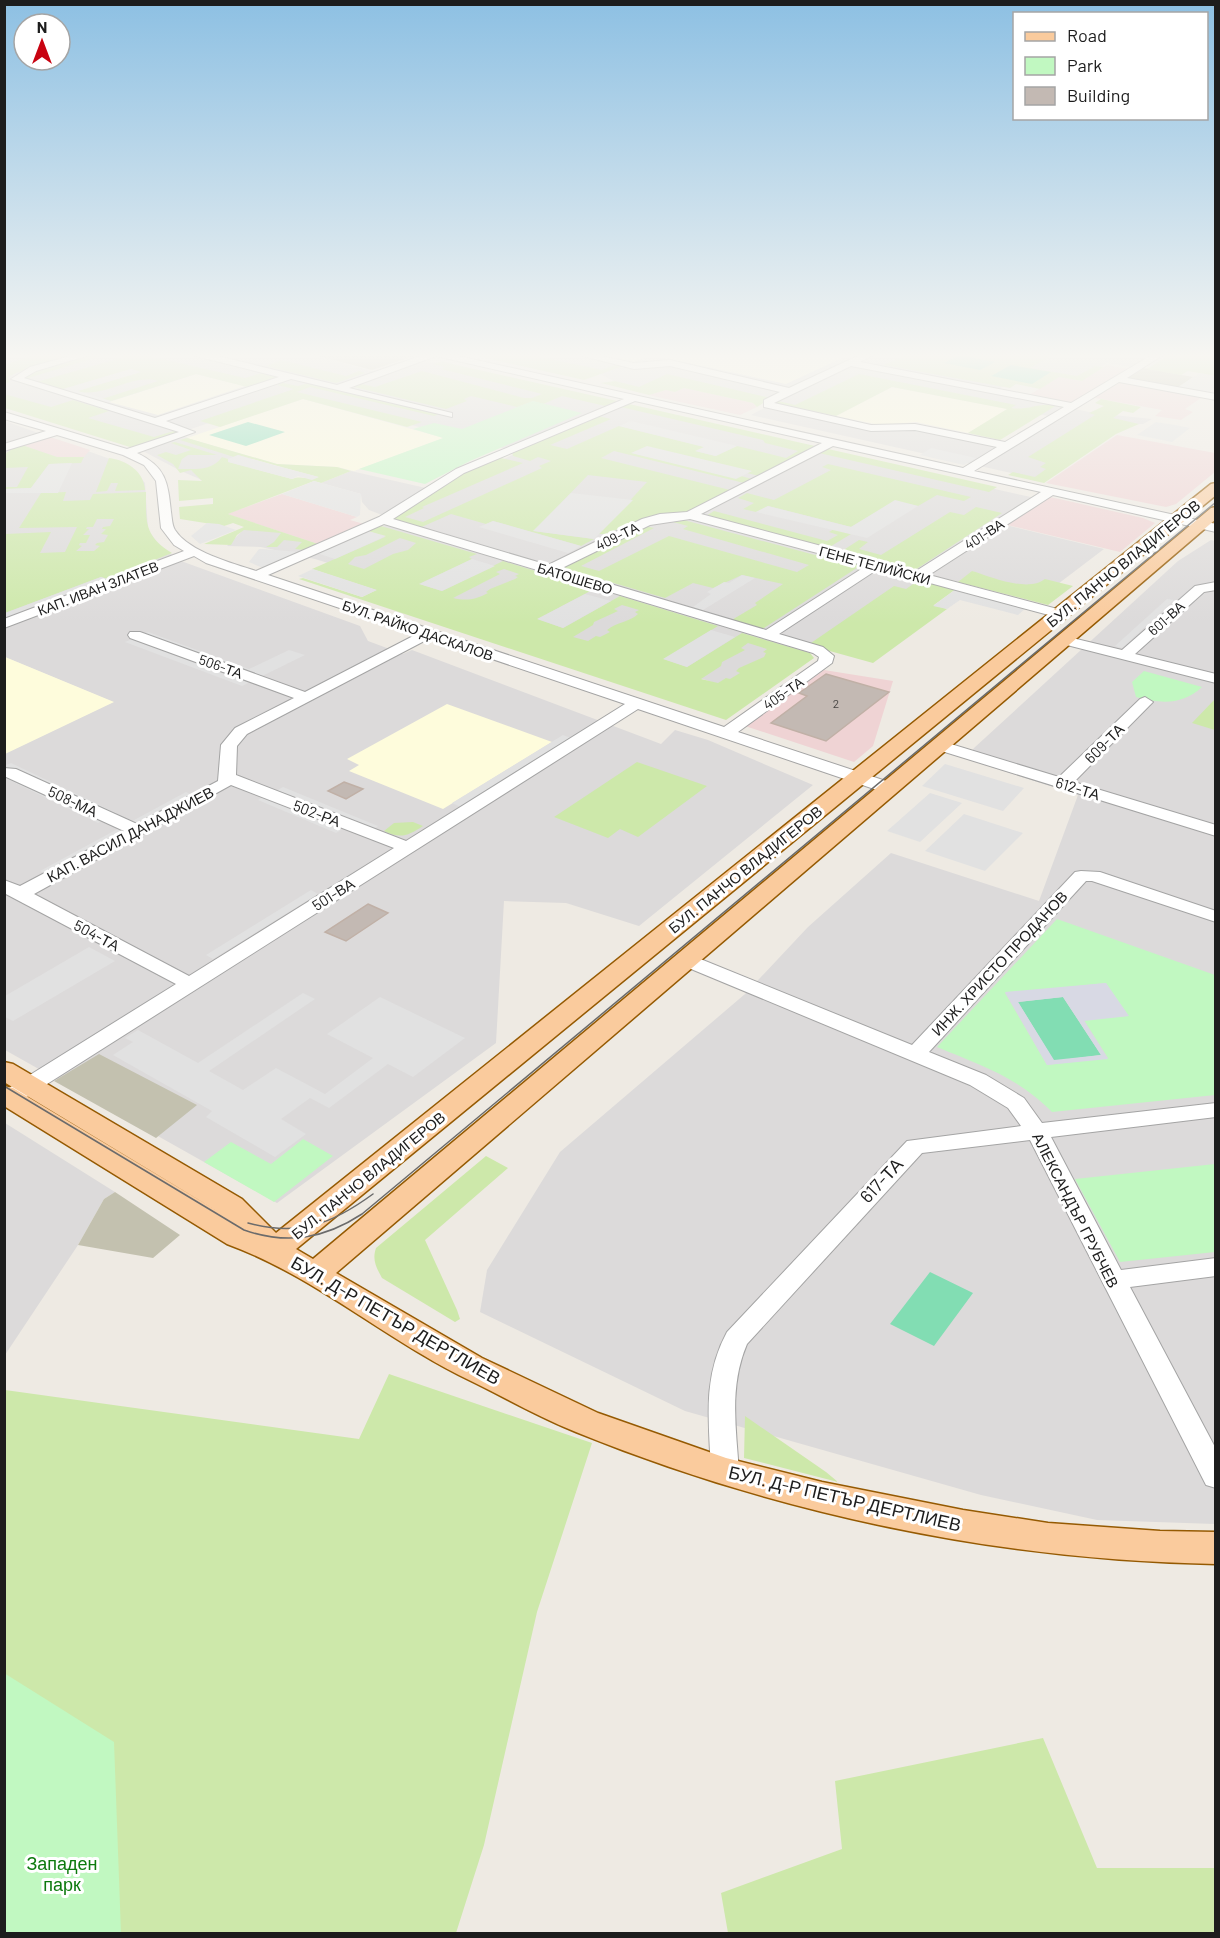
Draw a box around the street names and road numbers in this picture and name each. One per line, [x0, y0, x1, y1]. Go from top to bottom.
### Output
street label: БУЛ. ПАНЧО ВЛАДИГЕРОВ [1043, 495, 1203, 631]
street label: 401-ВА [961, 515, 1008, 553]
street label: 409-ТА [593, 518, 642, 554]
street label: ГЕНЕ ТЕЛИЙСКИ [817, 542, 933, 588]
street label: КАП. ИВАН ЗЛАТЕВ [35, 557, 161, 619]
street label: БАТОШЕВО [535, 558, 615, 598]
street label: БУЛ. РАЙКО ДАСКАЛОВ [340, 596, 496, 664]
street label: 601-ВА [1144, 597, 1188, 639]
street label: 506-ТА [197, 650, 246, 682]
street label: 405-ТА [759, 673, 807, 713]
street label: 609-ТА [1080, 719, 1128, 767]
street label: 612-ТА [1054, 773, 1102, 803]
street label: КАП. ВАСИЛ ДАНАДЖИЕВ [43, 782, 217, 886]
street label: 508-МА [45, 782, 101, 820]
street label: 502-РА [291, 796, 343, 830]
street label: БУЛ. ПАНЧО ВЛАДИГЕРОВ [665, 801, 825, 937]
street label: 501-ВА [309, 874, 357, 914]
street label: ИНЖ. ХРИСТО ПРОДАНОВ [927, 887, 1071, 1039]
street label: 504-ТА [71, 916, 123, 954]
street label: БУЛ. ПАНЧО ВЛАДИГЕРОВ [288, 1107, 448, 1243]
street label: АЛЕКСАНДЪР ГРУБЧЕВ [1029, 1129, 1123, 1291]
street label: 617-ТА [855, 1153, 907, 1207]
street label: БУЛ. Д-Р ПЕТЪР ДЕРТЛИЕВ [287, 1251, 505, 1389]
street label: БУЛ. Д-Р ПЕТЪР ДЕРТЛИЕВ [727, 1461, 963, 1535]

